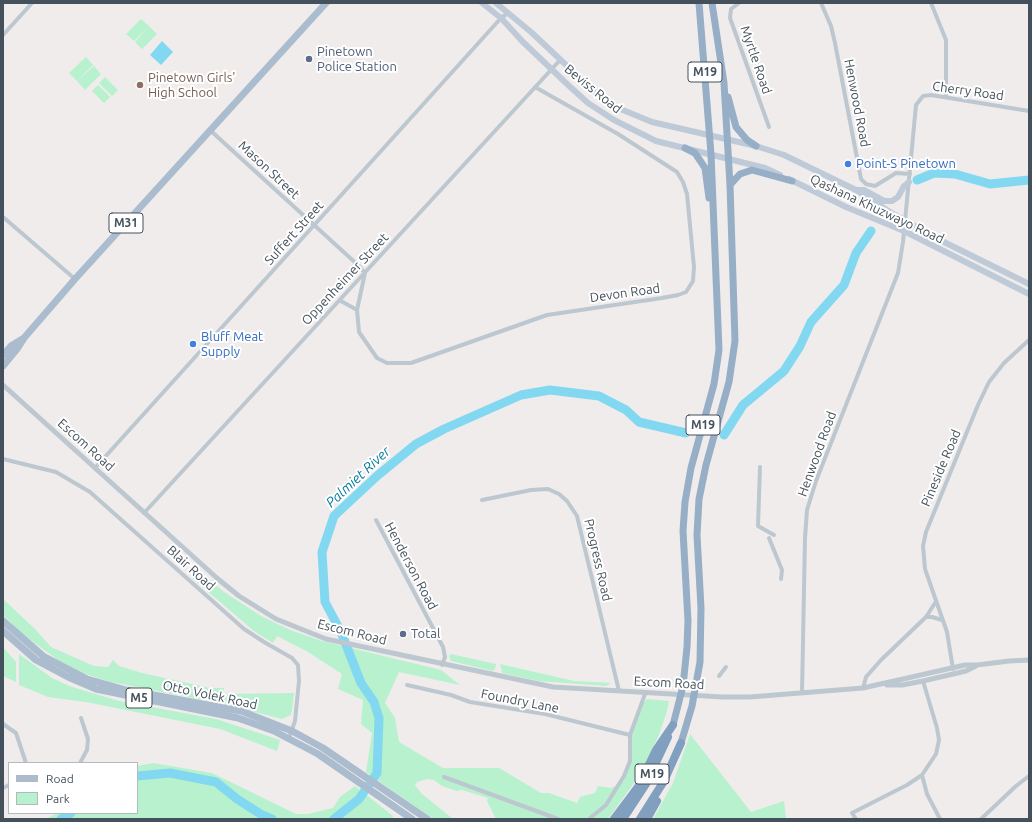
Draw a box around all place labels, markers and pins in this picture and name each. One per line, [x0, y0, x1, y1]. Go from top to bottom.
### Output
place label: Pinetown Police Station [317, 44, 397, 75]
marker: Pinetown Police Station [304, 54, 314, 64]
place label: Pinetown Girls' High School [148, 70, 235, 101]
marker: Pinetown Girls' High School [135, 80, 145, 90]
place label: Point-S Pinetown [856, 156, 956, 172]
marker: Point-S Pinetown [843, 159, 853, 169]
place label: Bluff Meat Supply [201, 329, 263, 360]
marker: Bluff Meat Supply [188, 339, 198, 349]
place label: Total [411, 626, 440, 642]
marker: Total [398, 629, 408, 639]

